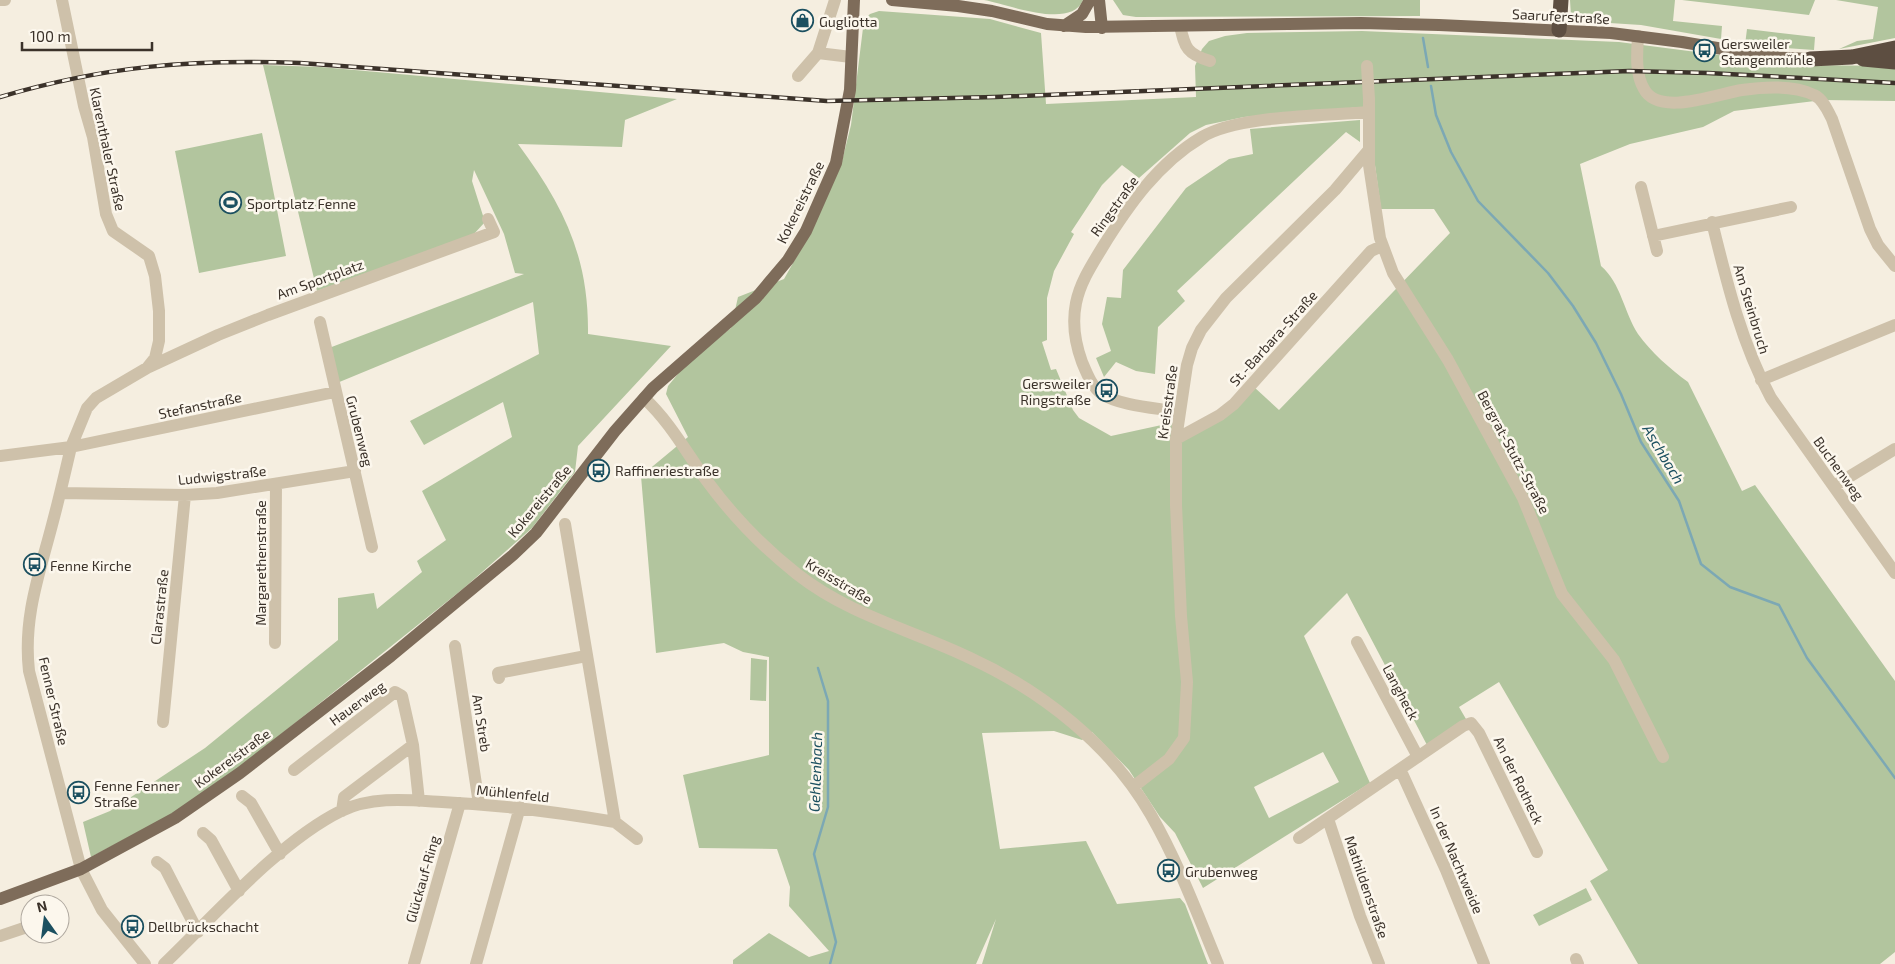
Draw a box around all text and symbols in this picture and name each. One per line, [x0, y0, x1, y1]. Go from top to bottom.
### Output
street label: Saaruferstraße [1512, 5, 1610, 27]
shop icon: Gugliotta [791, 9, 815, 33]
place label: Gugliotta [819, 13, 878, 30]
scale bar [22, 20, 152, 52]
text: 100 m [30, 27, 71, 45]
place label: Gersweiler Stangenmühle [1721, 35, 1813, 68]
bus stop icon: Gersweiler Stangenmühle [1693, 39, 1717, 63]
street label: Klarenthaler Straße [87, 86, 129, 212]
street label: Kokereistraße [773, 158, 827, 246]
street label: Ringstraße [1086, 172, 1142, 240]
sports icon: Sportplatz Fenne [219, 191, 243, 215]
place label: Sportplatz Fenne [247, 195, 356, 212]
street label: Am Sportplatz [274, 255, 366, 303]
street label: Am Steinbruch [1730, 262, 1774, 356]
street label: St.-Barbara-Straße [1226, 287, 1320, 389]
street label: Kreisstraße [1153, 364, 1181, 440]
place label: Gersweiler Ringstraße [1020, 375, 1091, 408]
bus stop icon: Gersweiler Ringstraße [1095, 379, 1119, 403]
street label: Bergrat-Stutz-Straße [1474, 387, 1554, 517]
street label: Stefanstraße [157, 388, 243, 422]
street label: Grubenweg [343, 394, 377, 469]
water label: Aschbach [1639, 420, 1689, 487]
street label: Buchenweg [1810, 433, 1868, 503]
bus stop icon: Raffineriestraße [587, 458, 611, 482]
street label: Kokereistraße [504, 461, 574, 541]
street label: Ludwigstraße [177, 462, 267, 488]
place label: Raffineriestraße [615, 462, 719, 479]
street label: Margarethenstraße [252, 500, 269, 626]
bus stop icon: Fenne Kirche [22, 553, 46, 577]
street label: Kreisstraße [803, 555, 875, 607]
place label: Fenne Kirche [50, 557, 131, 574]
street label: Clarastraße [147, 568, 171, 646]
street label: Fenner Straße [36, 655, 72, 747]
street label: Langheck [1379, 661, 1423, 723]
street label: Hauerweg [326, 677, 388, 729]
street label: Am Streb [469, 693, 495, 753]
street label: Kokereistraße [191, 725, 273, 791]
water label: Gehlenbach [805, 732, 825, 812]
street label: An der Rotheck [1490, 733, 1548, 827]
place label: Fenne Fenner Straße [94, 777, 180, 810]
bus stop icon: Fenne Fenner Straße [66, 781, 90, 805]
street label: Mühlenfeld [476, 781, 550, 805]
street label: In der Nachtweide [1427, 804, 1487, 916]
street label: Glückauf-Ring [401, 833, 443, 925]
street label: Mathildenstraße [1341, 833, 1393, 941]
bus stop icon: Grubenweg [1157, 859, 1181, 883]
place label: Grubenweg [1185, 863, 1258, 880]
north arrow [20, 894, 70, 944]
text: N [35, 896, 49, 915]
bus stop icon: Dellbrückschacht [120, 914, 144, 938]
place label: Dellbrückschacht [148, 918, 259, 935]

